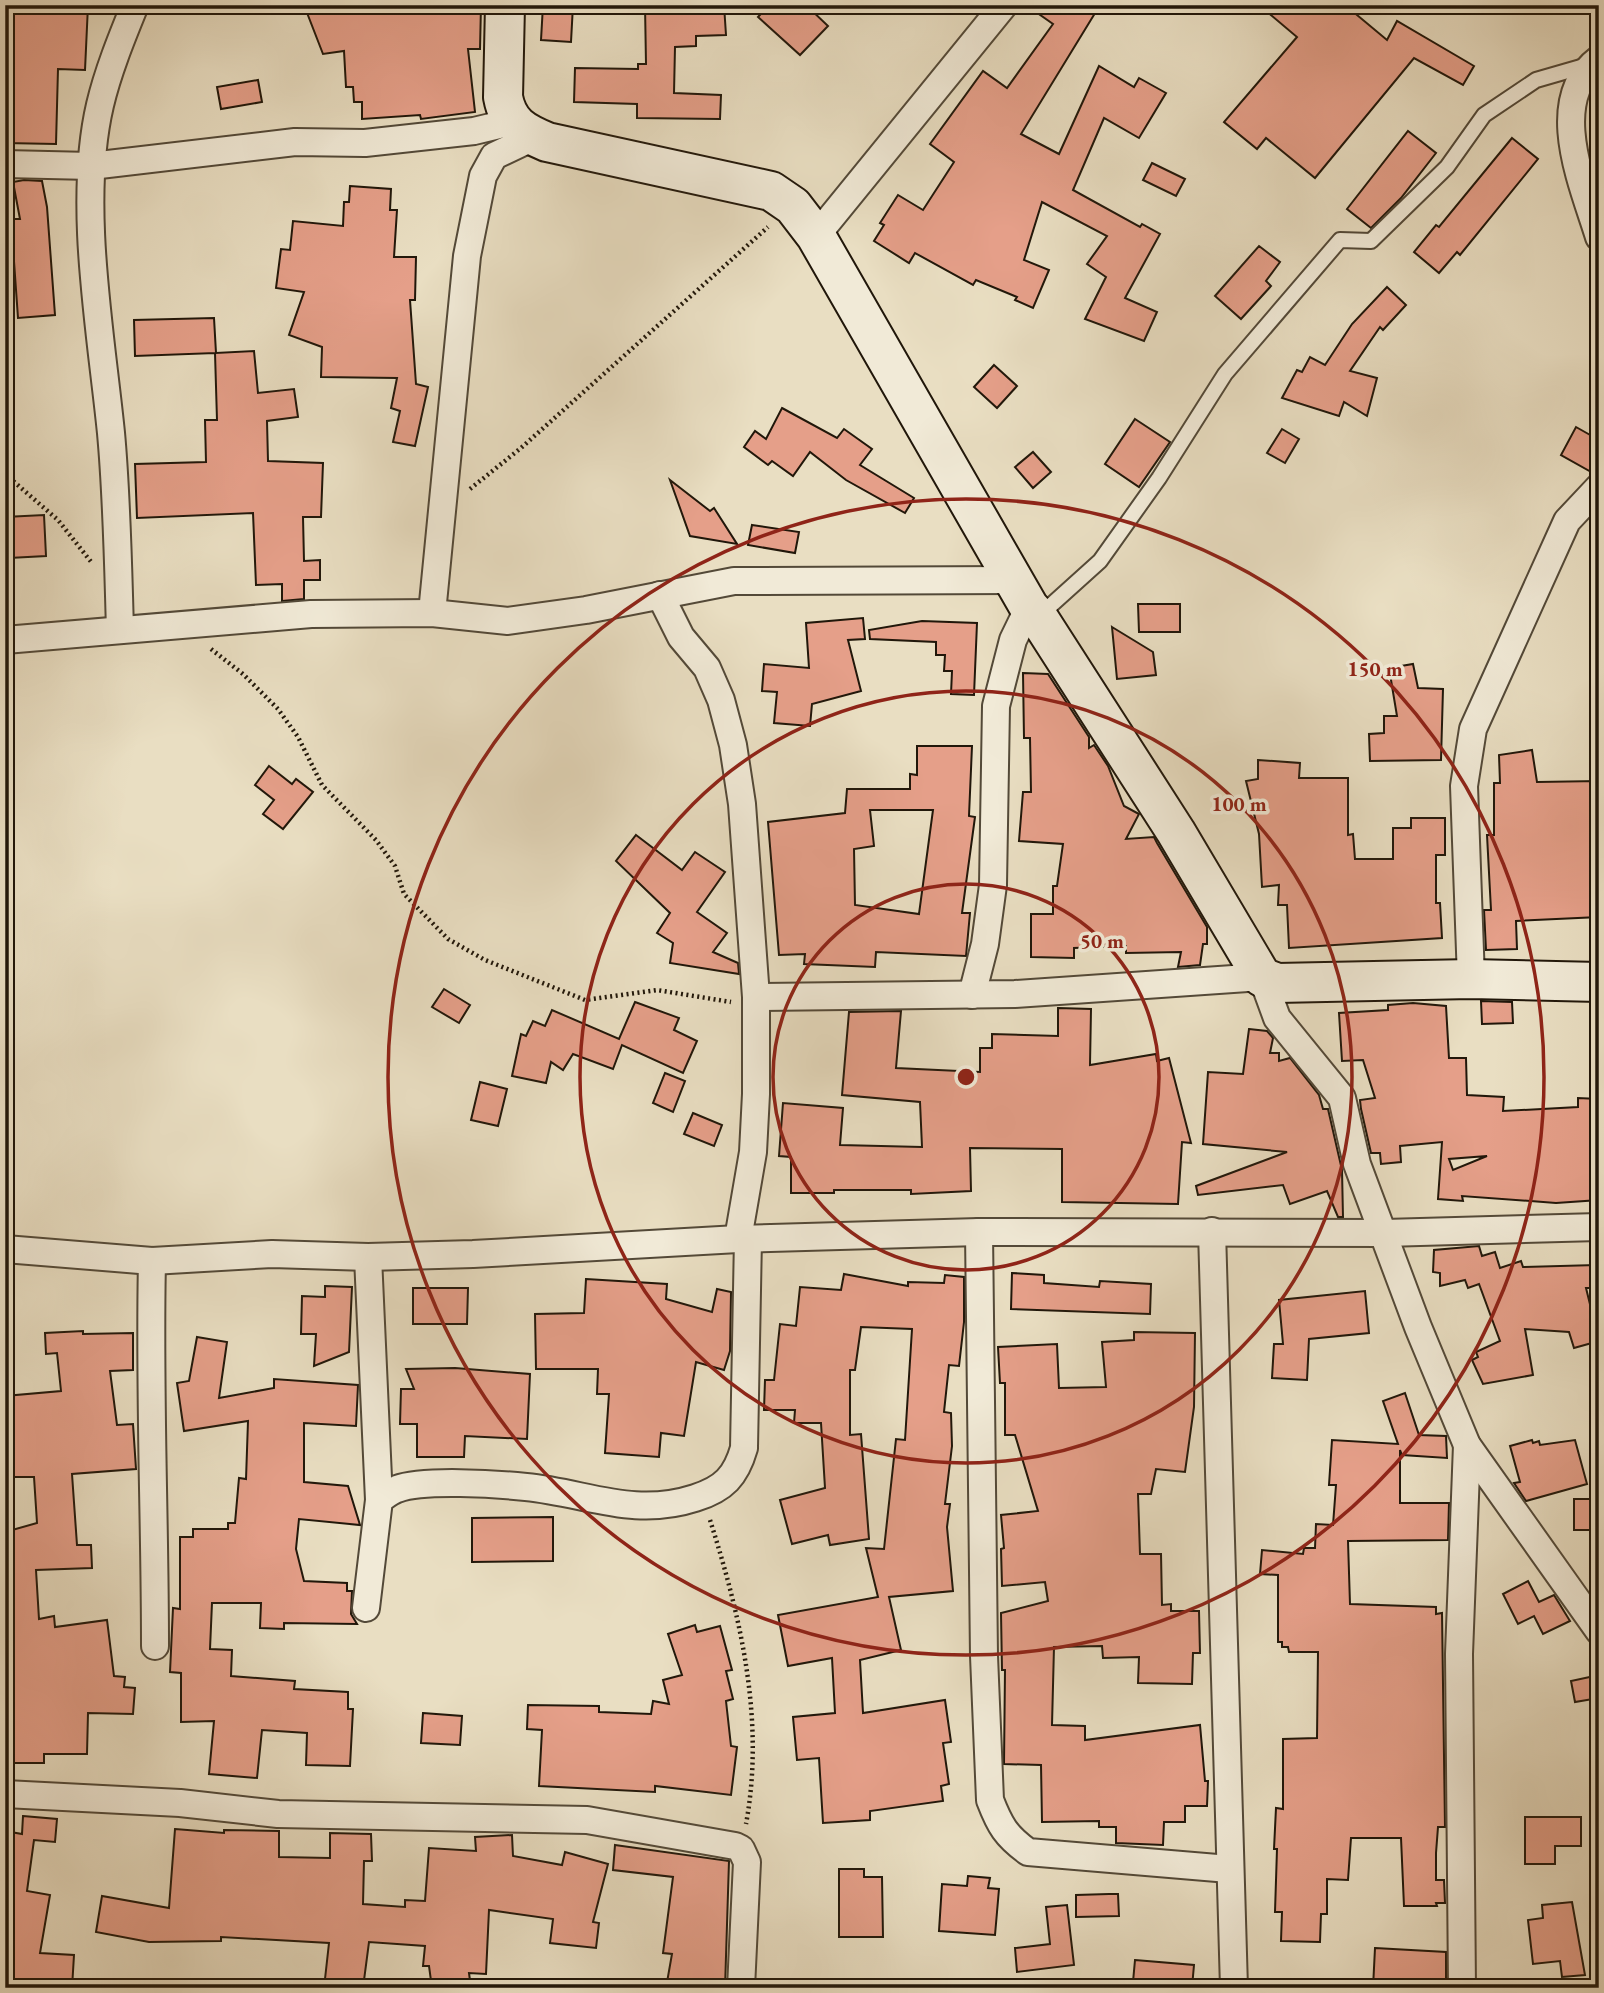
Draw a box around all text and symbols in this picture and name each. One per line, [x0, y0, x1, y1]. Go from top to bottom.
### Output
text: 150 m [1347, 655, 1403, 682]
text: 100 m [1211, 790, 1267, 817]
text: 50 m [1080, 927, 1124, 954]
centre of rings [954, 1065, 978, 1089]

